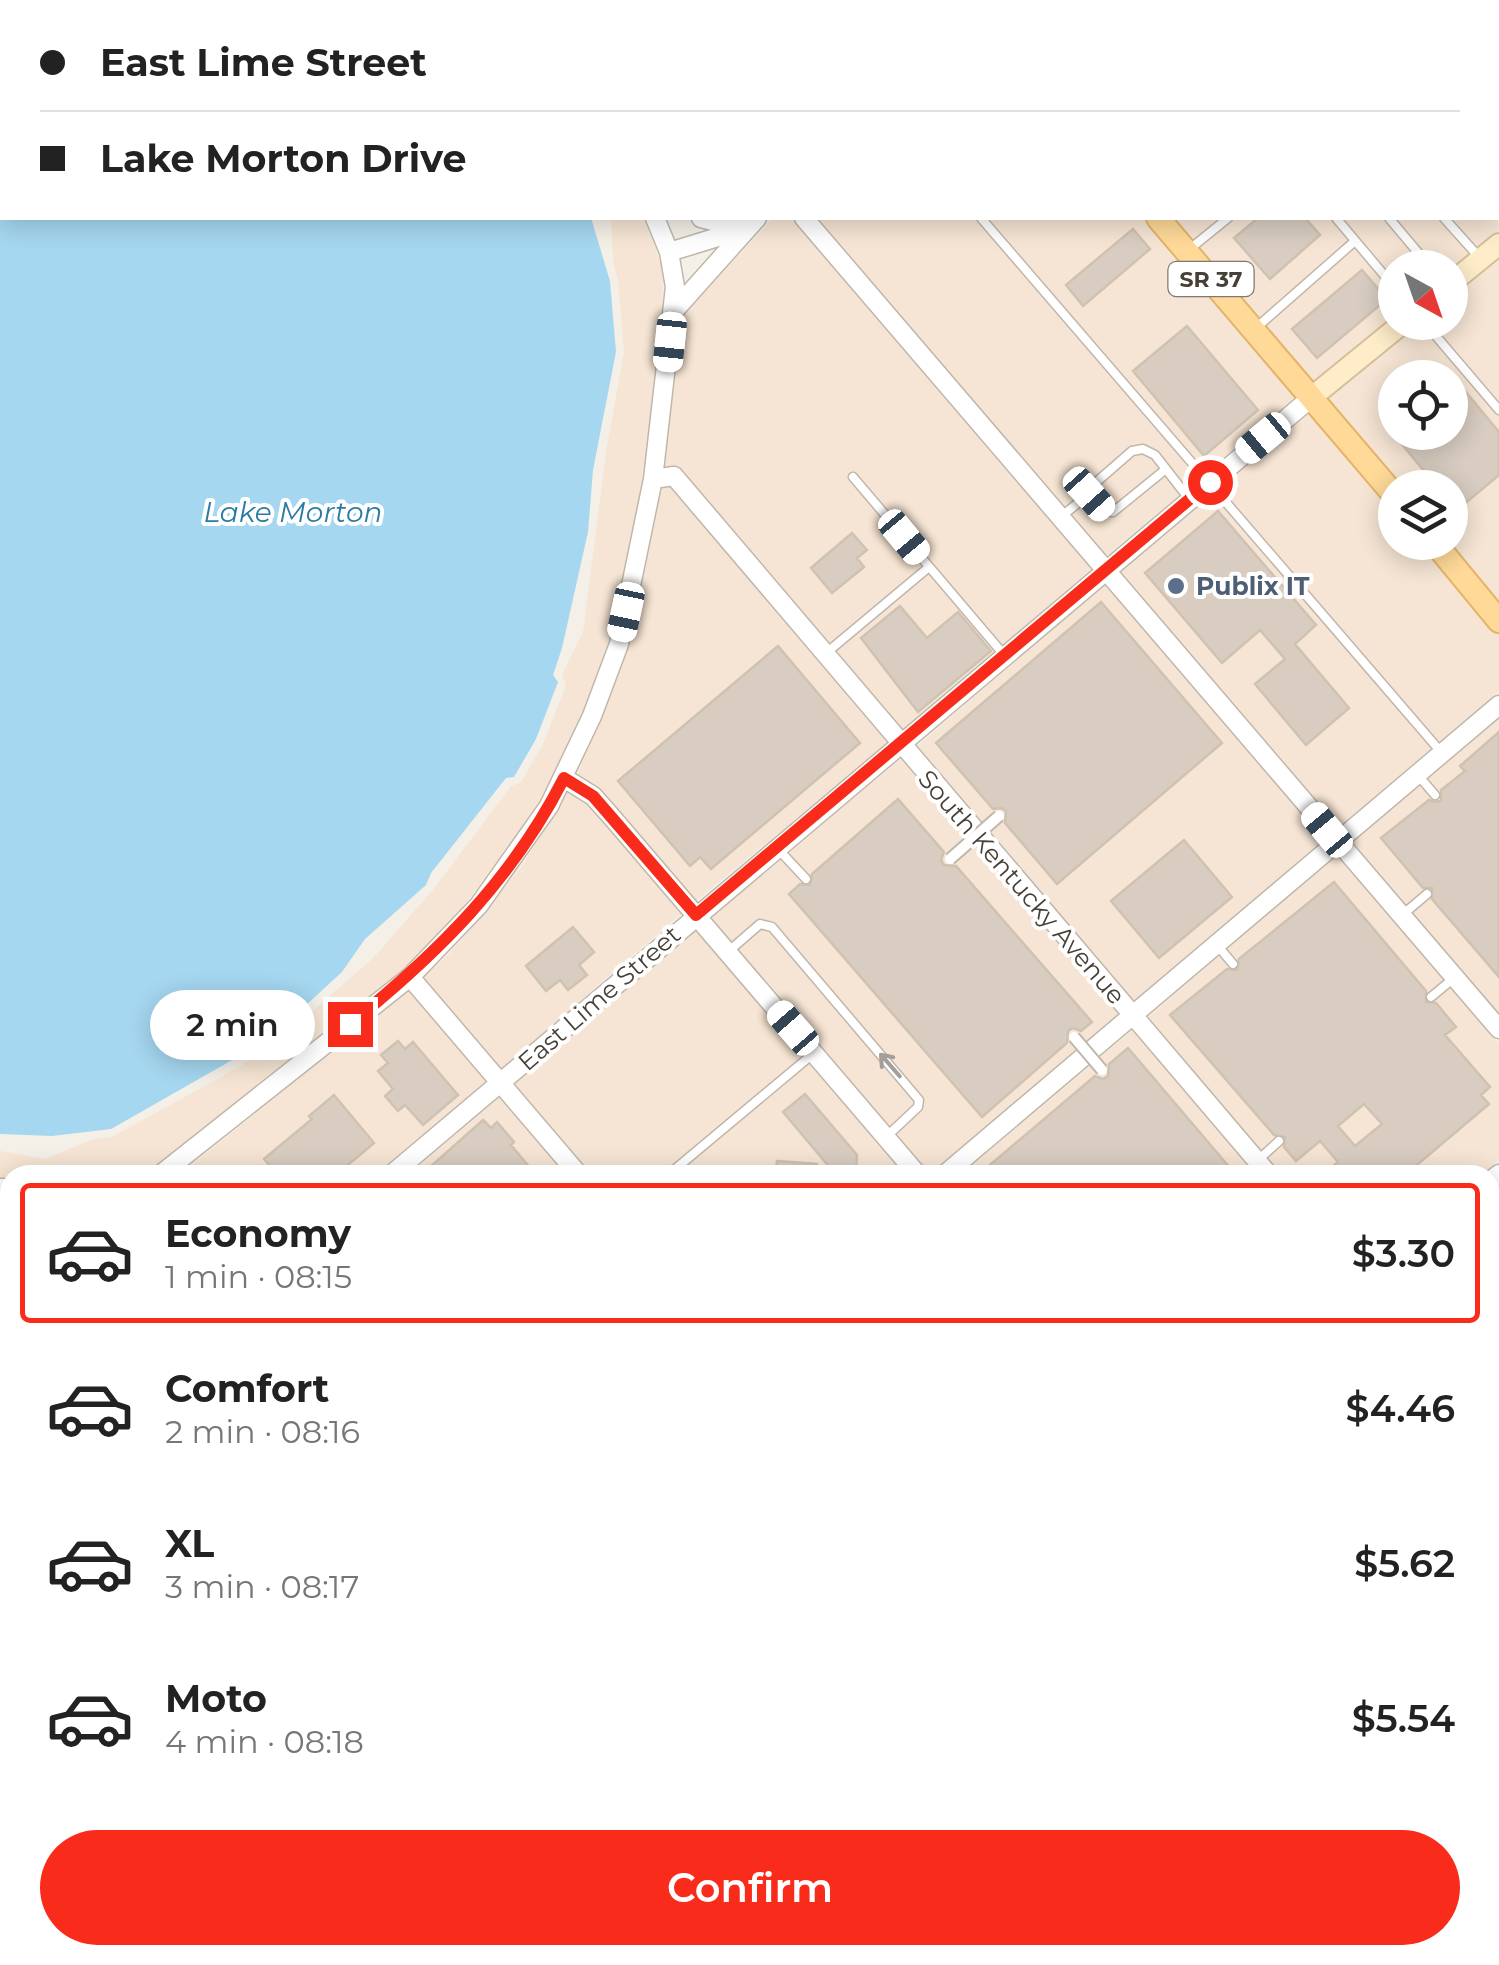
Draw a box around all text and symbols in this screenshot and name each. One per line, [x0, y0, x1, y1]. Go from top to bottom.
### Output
text: East Lime Street [100, 39, 427, 86]
text: Lake Morton Drive [100, 135, 466, 182]
north arrow [1378, 250, 1468, 340]
map controls [1378, 250, 1468, 560]
road number: SR 37 [1168, 262, 1254, 296]
car [652, 311, 688, 373]
button: locate [1378, 360, 1468, 450]
car [1230, 407, 1296, 469]
route start [1188, 460, 1233, 505]
car [1058, 462, 1120, 526]
button: layers [1378, 470, 1468, 560]
water label: Lake Morton [204, 495, 382, 529]
car [873, 504, 935, 570]
place label: Publix IT [1196, 571, 1310, 601]
marker: Publix IT [1165, 575, 1187, 597]
car [605, 580, 647, 644]
street label: South Kentucky Avenue [912, 764, 1132, 1010]
car [1296, 797, 1358, 863]
street label: East Lime Street [512, 919, 686, 1077]
callout: 2 min [150, 989, 315, 1059]
car [762, 996, 824, 1060]
route end [328, 1002, 373, 1047]
text: 2 min [186, 1005, 279, 1044]
one-way arrow [878, 1053, 901, 1078]
icon: car [45, 1208, 135, 1298]
text: Economy [165, 1210, 351, 1257]
text: $3.30 [1352, 1230, 1455, 1277]
text: 1 min · 08:15 [165, 1257, 352, 1296]
icon: car [45, 1363, 135, 1453]
text: Comfort [165, 1365, 329, 1412]
text: $4.46 [1345, 1385, 1455, 1432]
text: 2 min · 08:16 [165, 1412, 360, 1451]
icon: car [45, 1518, 135, 1608]
text: XL [165, 1520, 214, 1567]
text: $5.62 [1354, 1540, 1455, 1587]
text: 3 min · 08:17 [165, 1567, 359, 1606]
icon: car [45, 1673, 135, 1763]
text: Moto [165, 1675, 267, 1722]
text: $5.54 [1352, 1695, 1455, 1742]
text: 4 min · 08:18 [165, 1722, 364, 1761]
button: Confirm [40, 1830, 1460, 1945]

